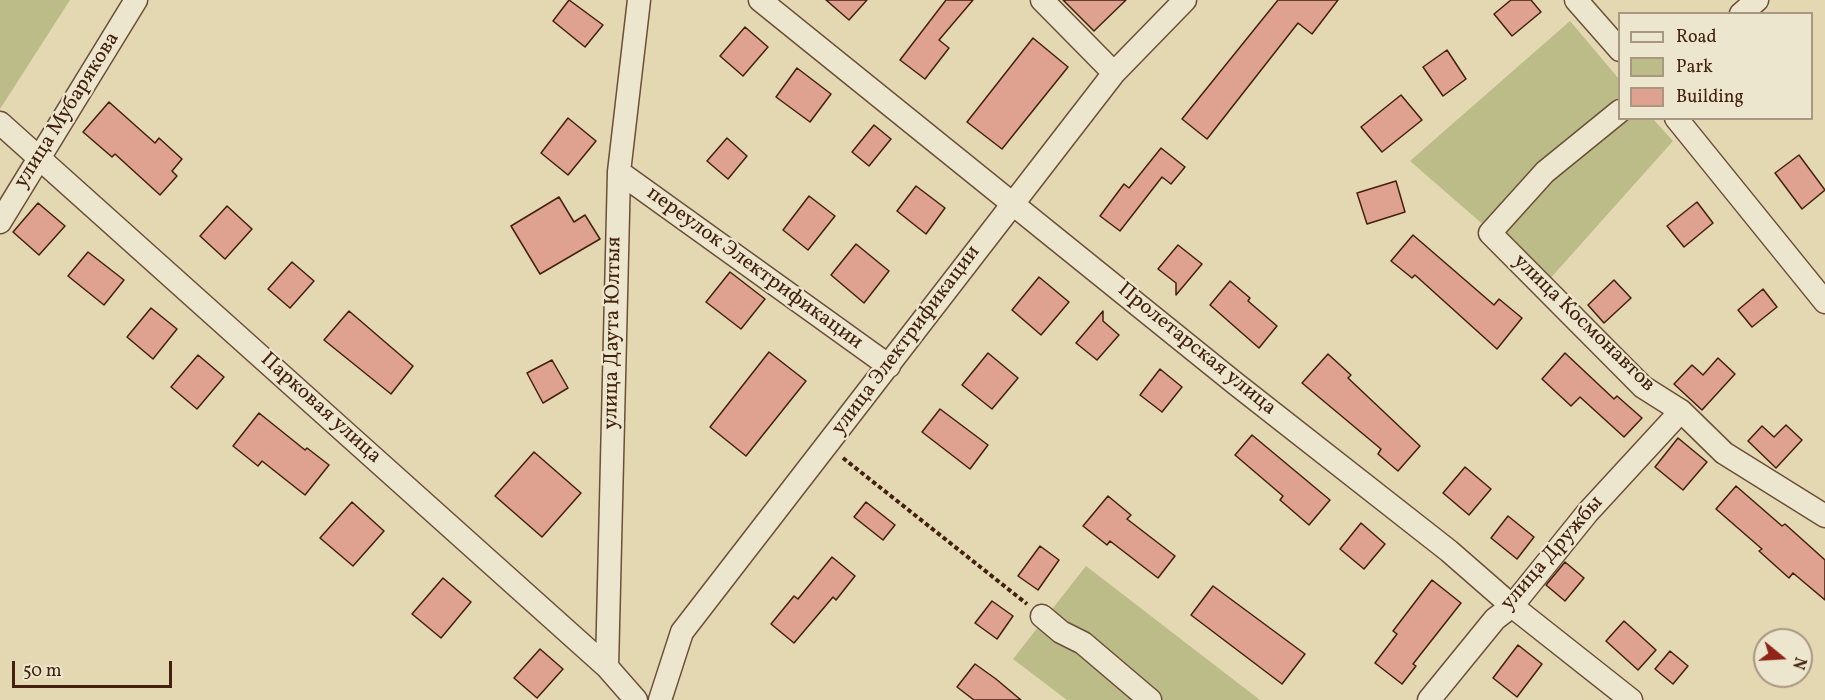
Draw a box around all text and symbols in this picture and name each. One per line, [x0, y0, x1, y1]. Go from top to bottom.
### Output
legend [1618, 12, 1813, 120]
text: Road [1676, 25, 1717, 50]
street label: улица Мубарякова [10, 28, 126, 194]
text: Park [1676, 55, 1713, 80]
text: Building [1676, 85, 1744, 110]
street label: переулок Электрификации [641, 182, 867, 356]
street label: улица Даута Юлтыя [600, 236, 628, 430]
street label: улица Электрификации [827, 241, 987, 441]
street label: улица Космонавтов [1507, 250, 1659, 398]
street label: Пролетарская улица [1111, 278, 1281, 422]
street label: Парковая улица [254, 348, 386, 470]
street label: улица Дружбы [1496, 492, 1610, 616]
north arrow [1753, 628, 1813, 688]
scale bar [15, 649, 176, 687]
text: N [1786, 654, 1810, 672]
text: 50 m [23, 659, 62, 684]

